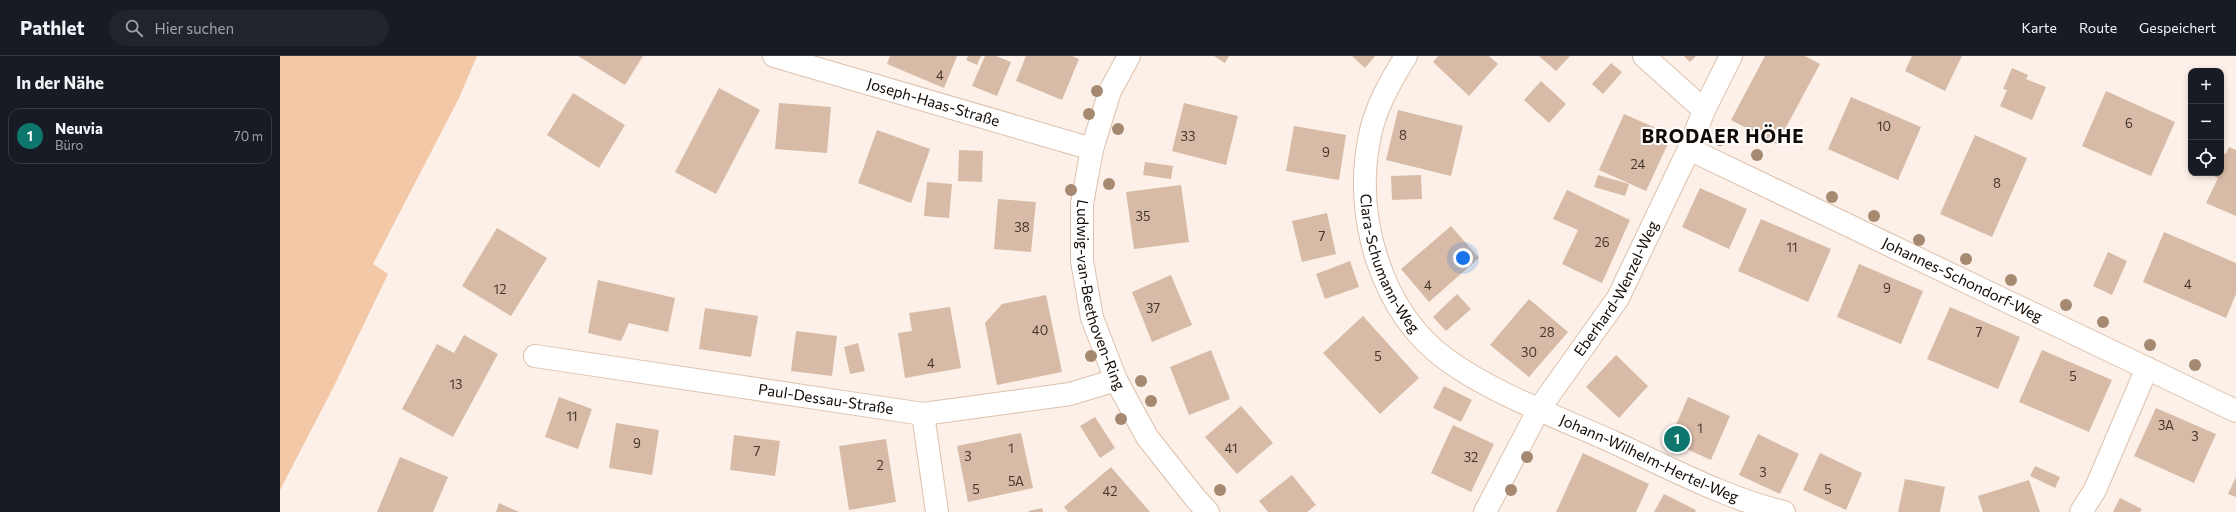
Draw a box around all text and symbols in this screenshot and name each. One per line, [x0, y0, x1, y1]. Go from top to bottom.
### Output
search box [109, 10, 389, 46]
text: Pathlet [20, 16, 85, 39]
icon: search [123, 17, 145, 39]
text: Hier suchen [155, 19, 234, 37]
text: Karte [2022, 19, 2057, 36]
text: Route [2079, 19, 2117, 36]
text: Gespeichert [2139, 19, 2216, 36]
house number: 4 [936, 67, 944, 83]
map controls [2188, 68, 2224, 176]
button: + [2188, 68, 2224, 104]
text: In der Nähe [16, 72, 104, 93]
street label: Joseph-Haas-Straße [865, 74, 1002, 130]
button: − [2188, 104, 2224, 140]
house number: 6 [2125, 115, 2133, 131]
house number: 10 [1877, 118, 1891, 134]
text: Neuvia [55, 119, 103, 137]
district label: BRODAER HÖHE [1641, 124, 1805, 147]
house number: 8 [1399, 127, 1407, 143]
text: 1 [27, 128, 33, 144]
text: 70 m [234, 128, 263, 144]
house number: 33 [1181, 128, 1195, 144]
text: Büro [55, 137, 83, 153]
button: locate [2188, 140, 2224, 176]
house number: 9 [1322, 144, 1330, 160]
house number: 24 [1631, 156, 1646, 172]
house number: 8 [1993, 175, 2001, 191]
street label: Clara-Schumann-Weg [1357, 193, 1424, 336]
street label: Ludwig-van-Beethoven-Ring [1073, 198, 1130, 393]
house number: 35 [1136, 208, 1150, 224]
street label: Eberhard-Wenzel-Weg [1570, 217, 1662, 359]
house number: 38 [1014, 219, 1030, 235]
house number: 7 [1319, 228, 1326, 244]
street label: Johannes-Schondorf-Weg [1880, 233, 2046, 325]
house number: 26 [1594, 234, 1610, 250]
house number: 11 [1786, 239, 1798, 255]
your location [1453, 248, 1473, 268]
house number: 4 [2184, 276, 2192, 292]
house number: 4 [1424, 277, 1432, 293]
house number: 9 [1883, 280, 1891, 296]
house number: 12 [494, 281, 506, 297]
house number: 37 [1146, 300, 1160, 316]
house number: 40 [1032, 322, 1048, 338]
house number: 28 [1539, 324, 1555, 340]
house number: 7 [1976, 324, 1983, 340]
house number: 30 [1521, 344, 1537, 360]
house number: 5 [1374, 348, 1382, 364]
house number: 4 [927, 355, 935, 371]
house number: 5 [2069, 368, 2077, 384]
house number: 13 [450, 376, 462, 392]
street label: Paul-Dessau-Straße [757, 379, 895, 417]
house number: 11 [566, 408, 578, 424]
street label: Johann-Wilhelm-Hertel-Weg [1557, 410, 1741, 505]
house number: 3A [2158, 417, 2174, 433]
house number: 1 [1697, 420, 1703, 436]
pin: 1 [1664, 424, 1690, 454]
house number: 3 [2191, 428, 2199, 444]
house number: 9 [633, 435, 641, 451]
house number: 1 [1008, 440, 1014, 456]
house number: 41 [1225, 440, 1237, 456]
house number: 7 [754, 443, 761, 459]
house number: 3 [964, 448, 972, 464]
house number: 32 [1464, 449, 1478, 465]
house number: 2 [876, 457, 884, 473]
house number: 3 [1759, 464, 1767, 480]
house number: 5A [1008, 473, 1024, 489]
house number: 5 [972, 481, 980, 497]
house number: 5 [1824, 481, 1832, 497]
house number: 42 [1103, 483, 1117, 499]

